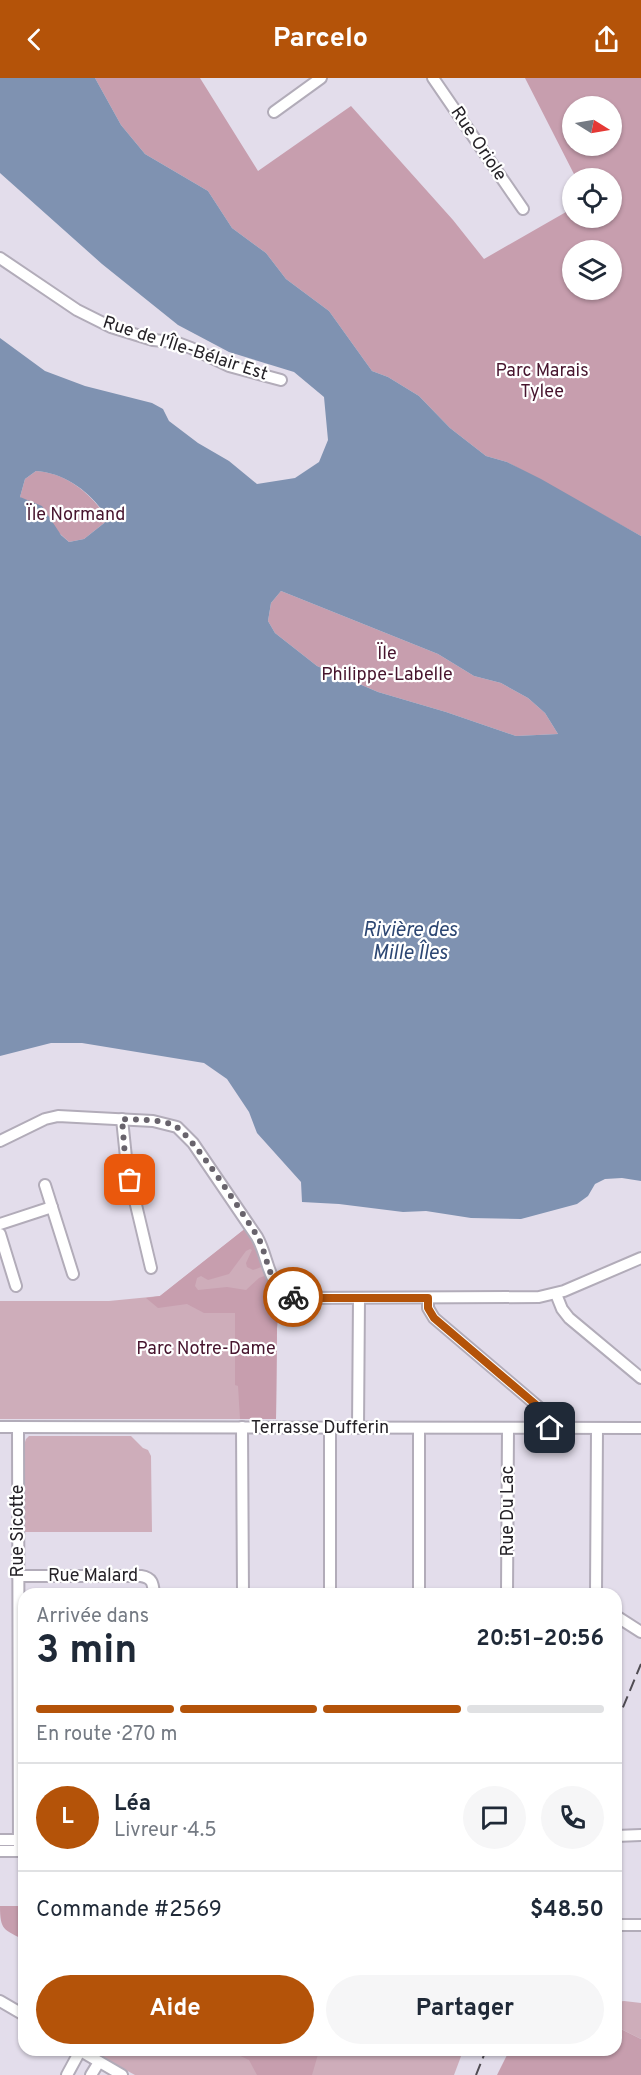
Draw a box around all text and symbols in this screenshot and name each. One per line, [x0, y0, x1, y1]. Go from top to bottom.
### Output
text: Parcelo [273, 22, 368, 56]
icon: back [18, 23, 51, 56]
icon: share [590, 23, 623, 56]
north arrow [562, 96, 622, 156]
map controls [562, 96, 622, 300]
street label: Rue Oriole [445, 102, 511, 186]
button: locate [562, 168, 622, 228]
button: layers [562, 240, 622, 300]
street label: Rue de l'Île-Bélair Est [100, 310, 271, 387]
park label: Parc Marais Tylee [495, 360, 589, 404]
park label: Ïle Normand [26, 502, 125, 527]
park label: Ïle Philippe-Labelle [321, 641, 453, 687]
water label: Rivière des Mille Îles [363, 918, 458, 967]
pin [104, 1154, 155, 1205]
icon: bag [113, 1163, 146, 1196]
courier [263, 1267, 323, 1327]
icon: bike [277, 1281, 310, 1314]
park label: Parc Notre-Dame [136, 1338, 276, 1361]
pin [524, 1402, 575, 1453]
icon: home [533, 1411, 566, 1444]
street label: Terrasse Dufferin [251, 1417, 389, 1440]
street label: Rue Du Lac [497, 1465, 520, 1557]
street label: Rue Sicotte [7, 1485, 30, 1577]
street label: Rue Malard [48, 1565, 138, 1588]
text: Arrivée dans [36, 1604, 149, 1630]
text: 20:51–20:56 [476, 1626, 604, 1653]
text: 3 min [36, 1628, 137, 1677]
text: En route · 270 m [36, 1722, 177, 1748]
button: chat [463, 1786, 526, 1849]
button: phone [541, 1786, 604, 1849]
text: Léa [114, 1791, 151, 1818]
text: L [61, 1804, 74, 1831]
text: Livreur · 4.5 [114, 1818, 217, 1844]
text: Commande #2569 [36, 1897, 222, 1924]
text: $48.50 [530, 1897, 604, 1924]
button: Aide [36, 1975, 314, 2044]
button: Partager [326, 1975, 604, 2044]

